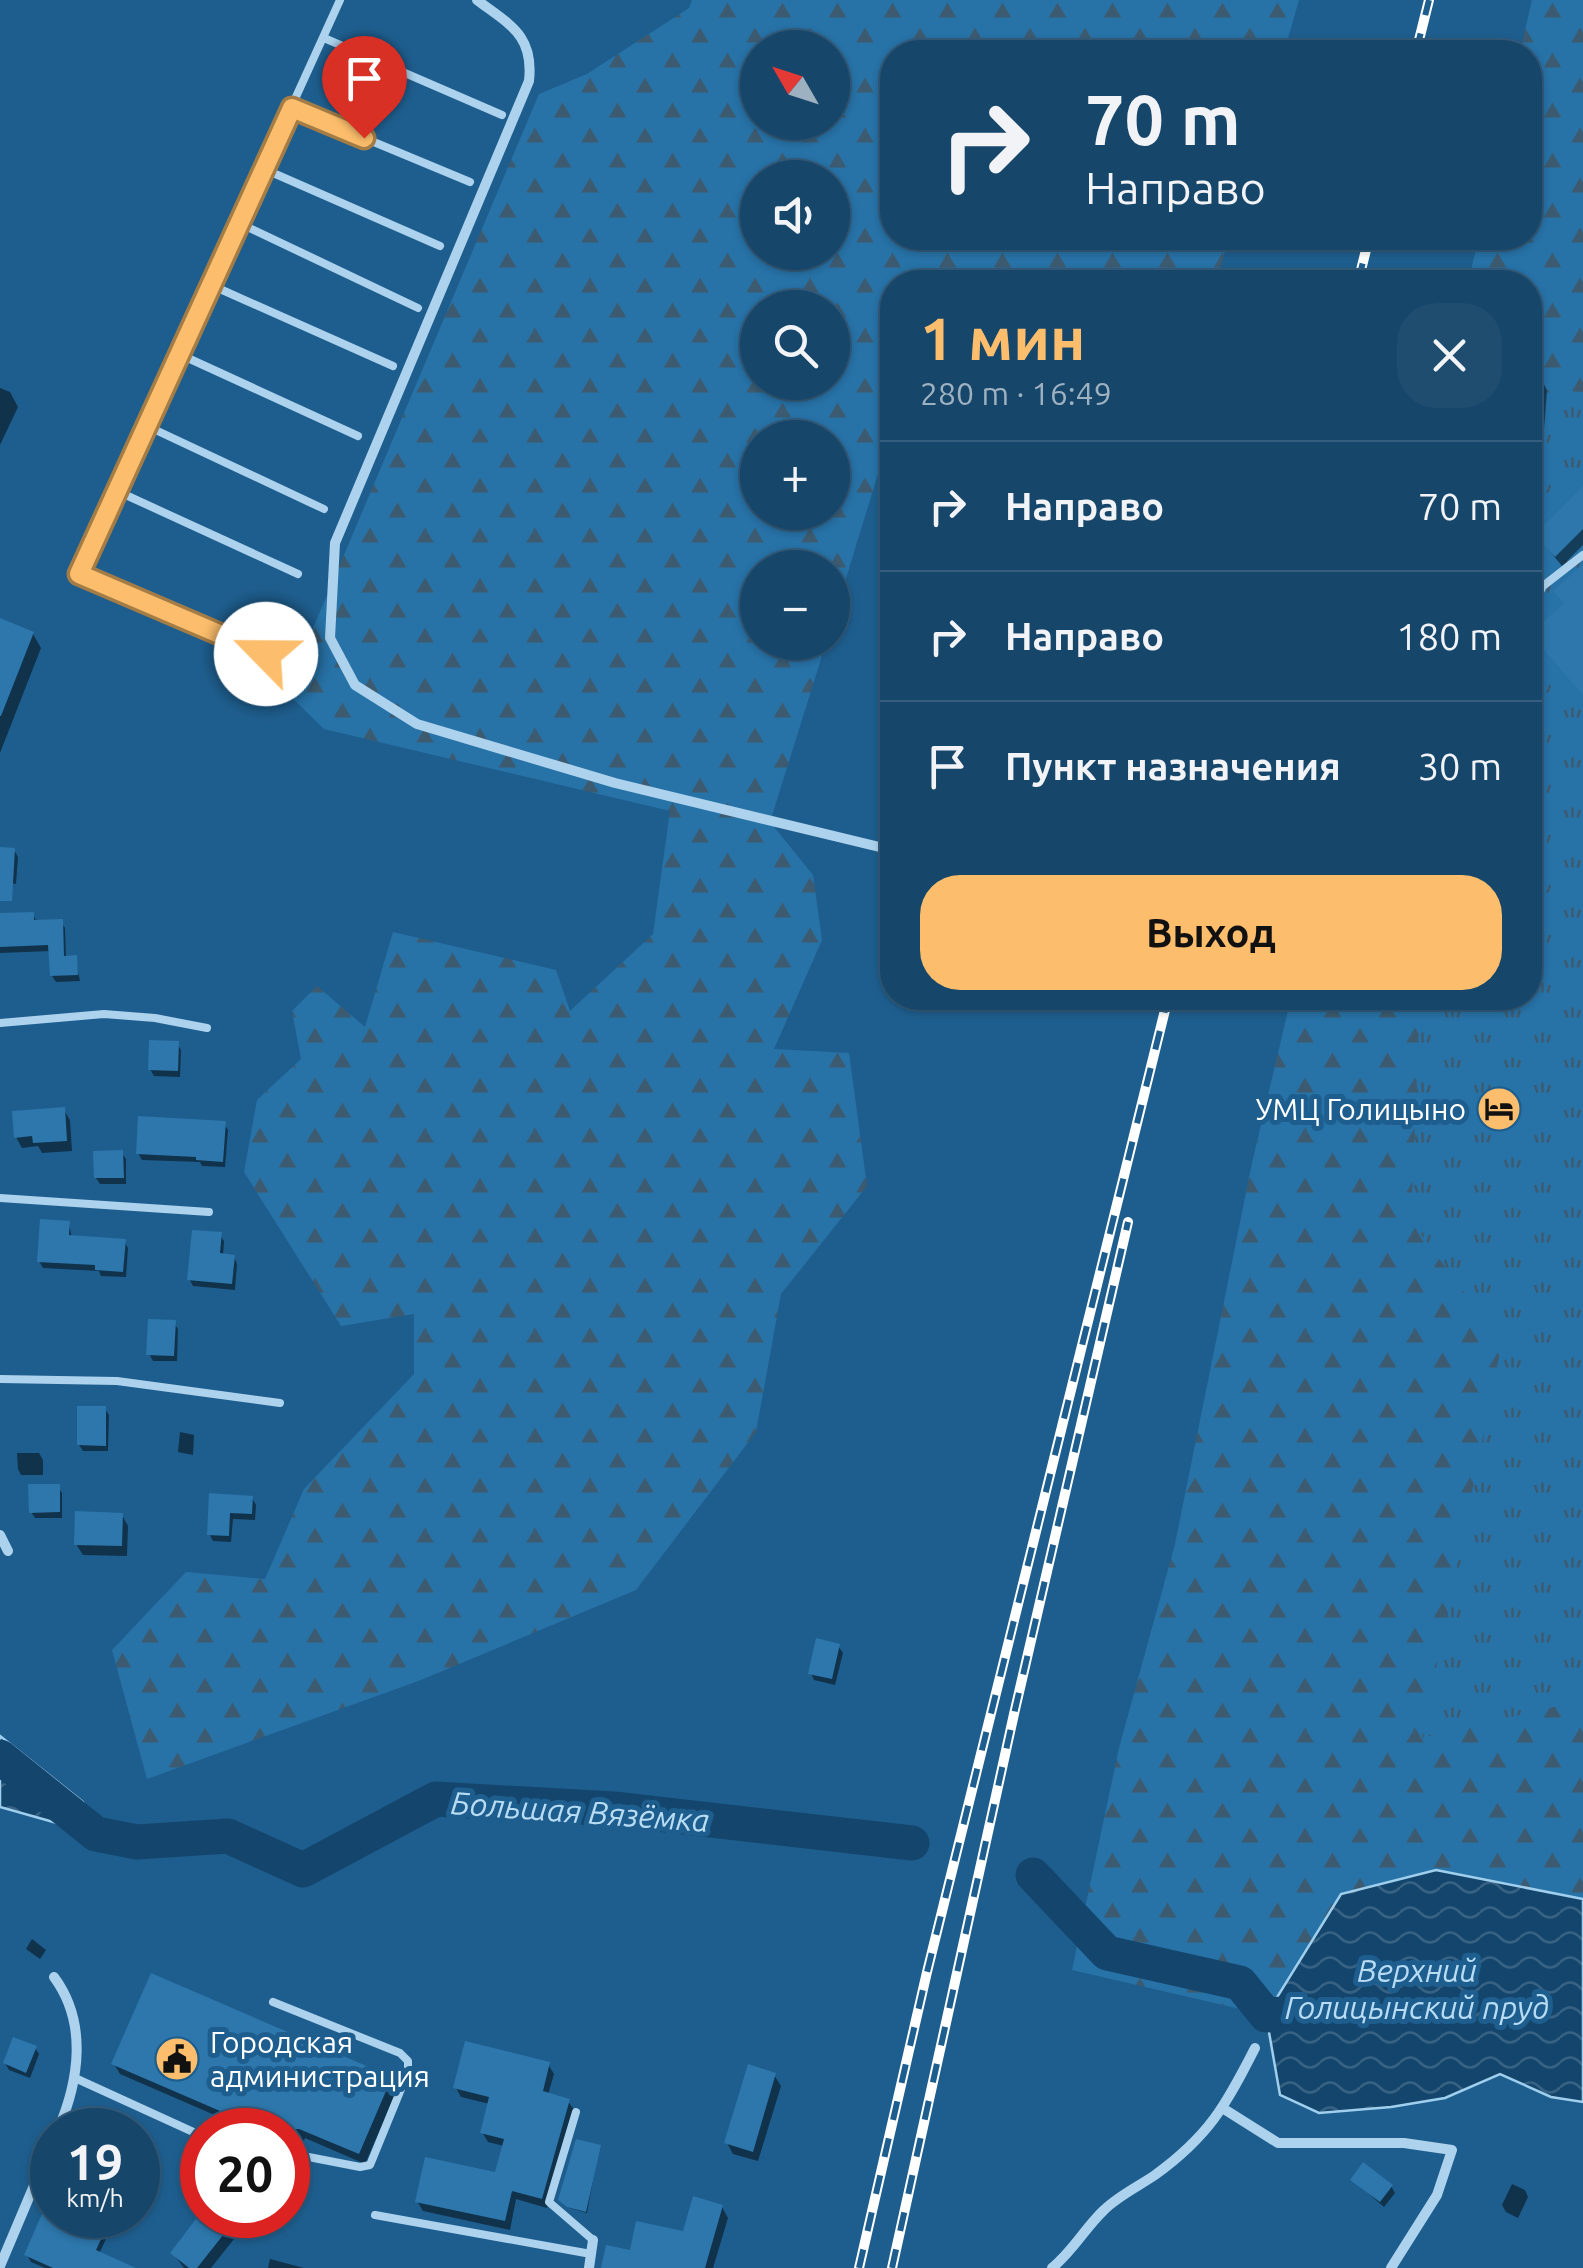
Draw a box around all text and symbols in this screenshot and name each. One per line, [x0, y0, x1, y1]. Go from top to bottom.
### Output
north arrow [740, 30, 850, 140]
map controls [740, 30, 850, 660]
pin [322, 36, 407, 139]
icon: arrive [337, 51, 392, 106]
icon: right [920, 80, 1050, 210]
text: 70 m [1085, 80, 1241, 158]
button: sound [740, 160, 850, 270]
text: Направо [1085, 162, 1266, 213]
button: search [740, 290, 850, 400]
button: close [1397, 303, 1502, 408]
text: 1 мин [920, 304, 1085, 371]
text: 280 m · 16:49 [920, 375, 1112, 411]
button: + [740, 420, 850, 530]
icon: right [920, 479, 975, 534]
text: Направо [1005, 485, 1164, 527]
text: 70 m [1418, 485, 1502, 527]
button: − [740, 550, 850, 660]
position arrow [214, 602, 318, 706]
icon: right [920, 609, 975, 664]
text: Направо [1005, 615, 1164, 657]
text: 180 m [1396, 615, 1502, 657]
icon: arrive [920, 739, 975, 794]
text: Пункт назначения [1005, 745, 1341, 787]
text: 30 m [1418, 745, 1502, 787]
button: Выход [920, 875, 1502, 990]
hotel icon: УМЦ Голицыно [1476, 1086, 1522, 1132]
place label: УМЦ Голицыно [1255, 1092, 1466, 1126]
water label: Большая Вязёмка [449, 1784, 711, 1838]
water label: Верхний Голицынский пруд [1285, 1952, 1549, 2025]
place label: Городская администрация [210, 2025, 430, 2093]
public building icon: Городская администрация [154, 2036, 200, 2082]
speed limit sign: 20 [180, 2108, 310, 2238]
text: 19 [67, 2133, 123, 2189]
text: km/h [66, 2184, 124, 2212]

